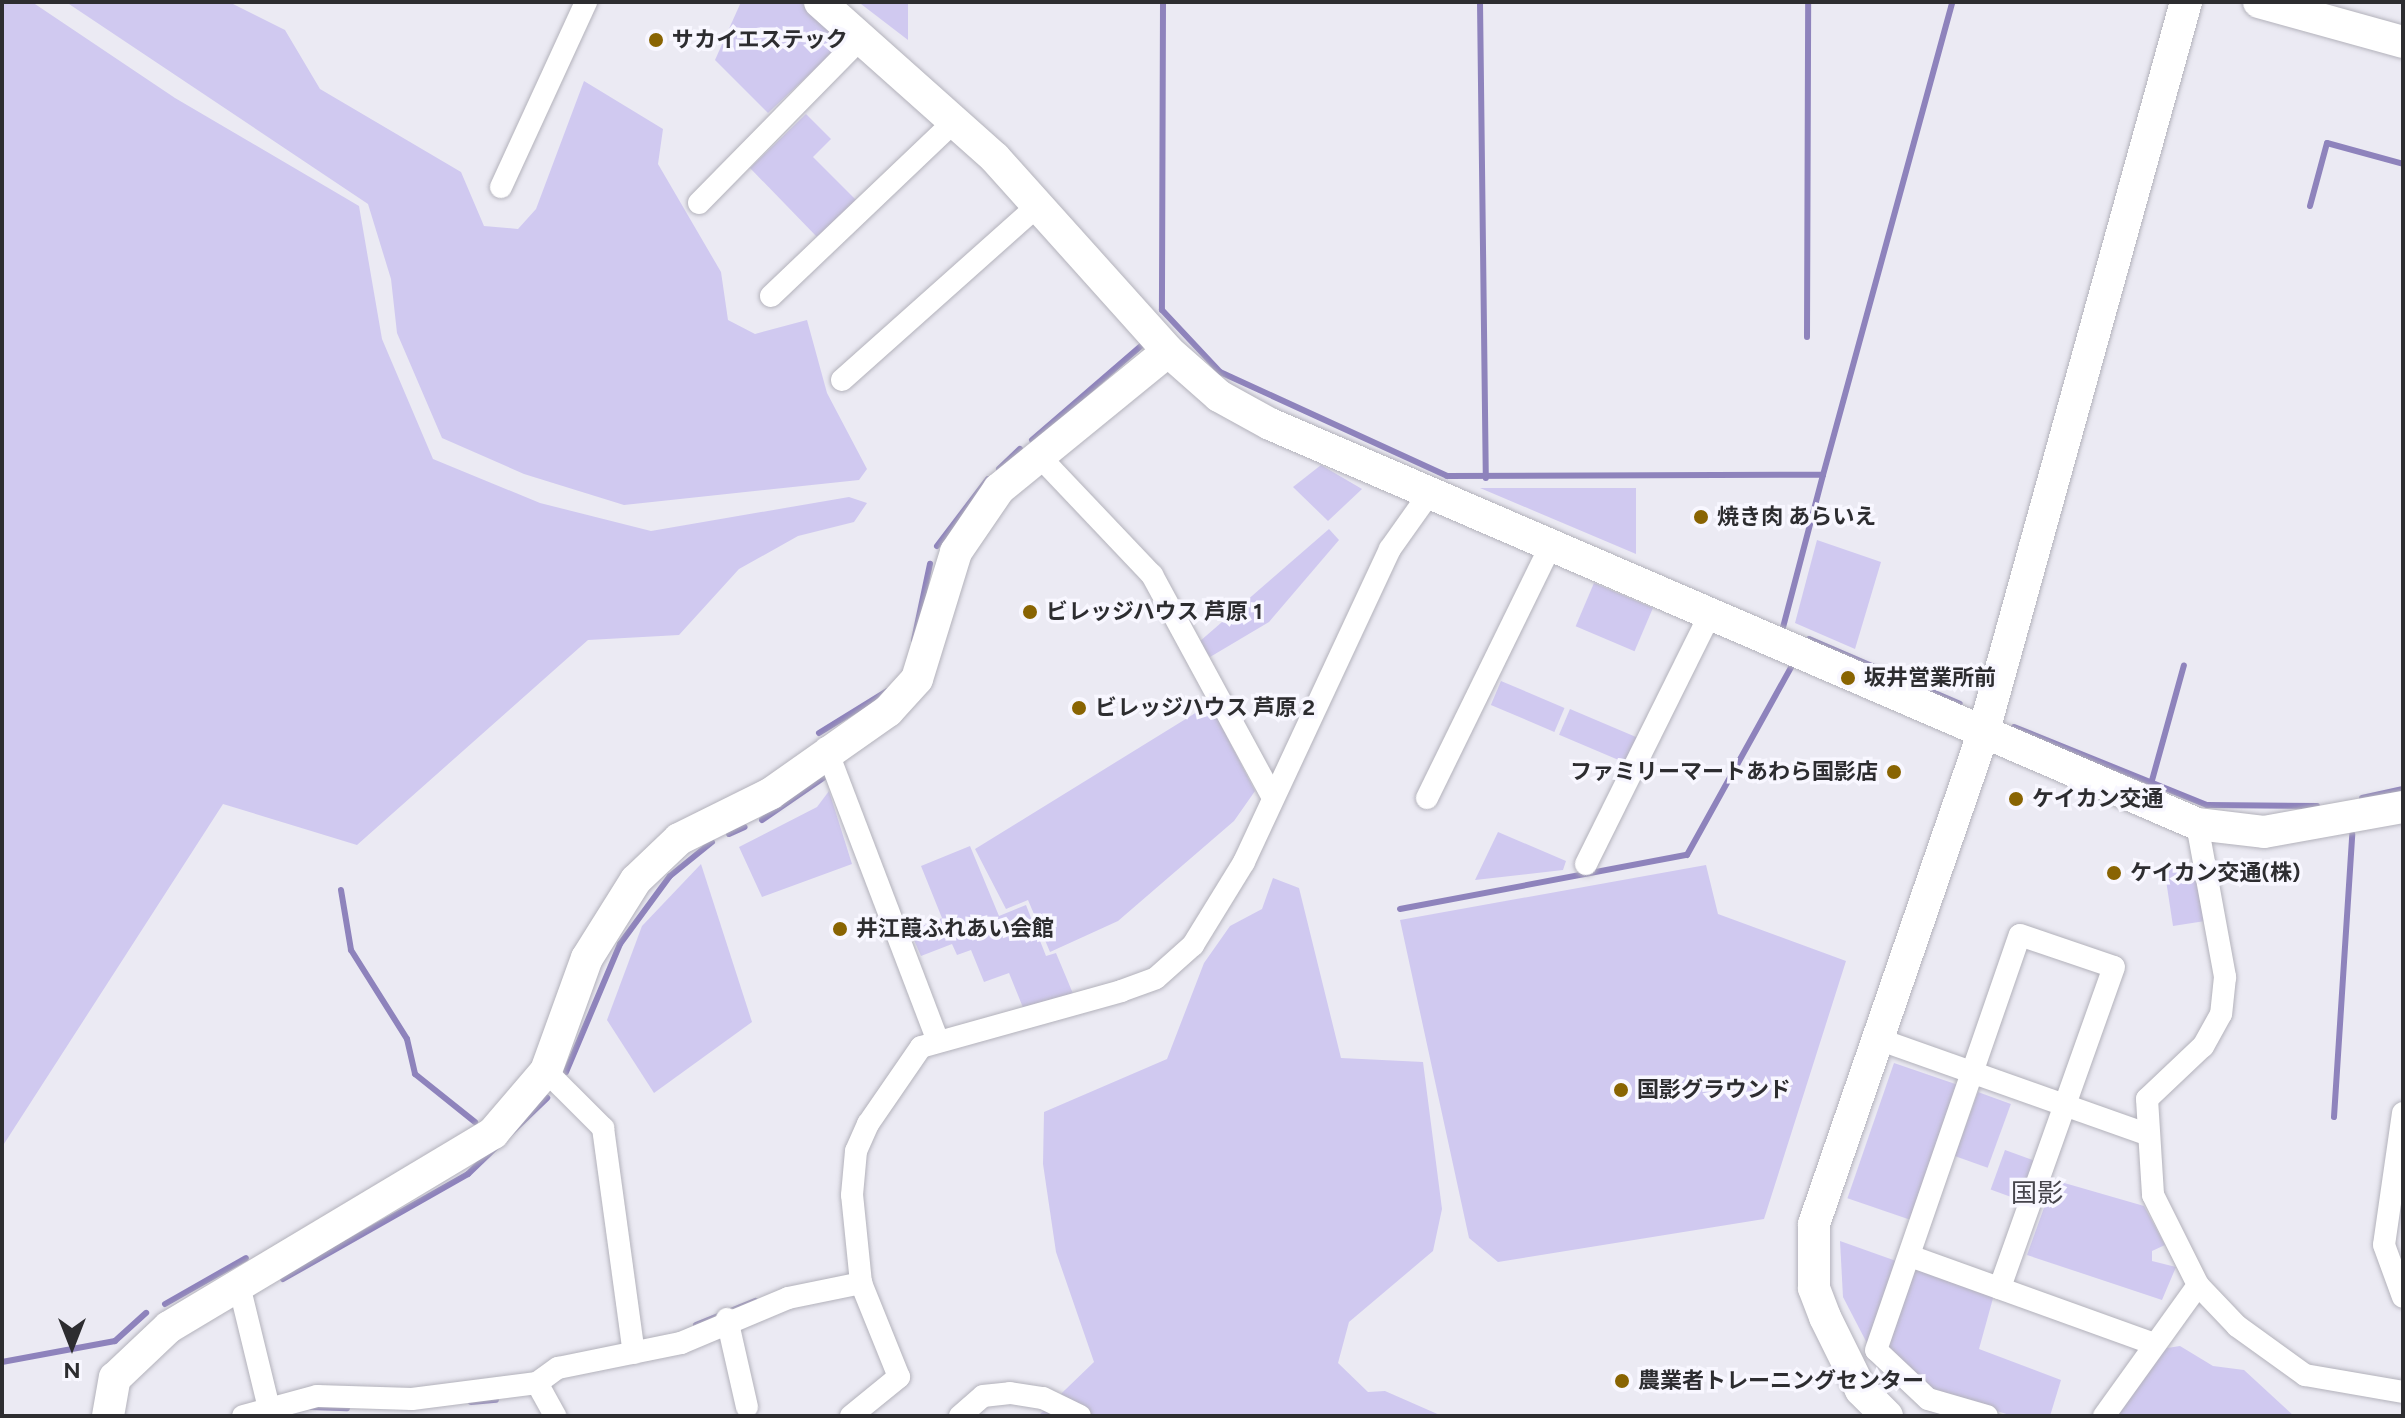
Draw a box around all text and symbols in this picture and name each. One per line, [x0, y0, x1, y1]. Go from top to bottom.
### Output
place label: サカイエステック [672, 27, 848, 53]
marker: サカイエステック [647, 31, 665, 49]
place label: 焼き肉 あらいえ [1717, 504, 1876, 530]
marker: 焼き肉 あらいえ [1692, 508, 1710, 526]
place label: ビレッジハウス 芦原 1 [1046, 599, 1264, 625]
marker: ビレッジハウス 芦原 1 [1021, 603, 1039, 621]
place label: 坂井営業所前 [1864, 665, 1996, 691]
marker: 坂井営業所前 [1839, 669, 1857, 687]
place label: ビレッジハウス 芦原 2 [1095, 695, 1316, 721]
marker: ビレッジハウス 芦原 2 [1070, 699, 1088, 717]
place label: ファミリーマートあわら国影店 [1570, 759, 1878, 785]
marker: ファミリーマートあわら国影店 [1885, 763, 1903, 781]
place label: ケイカン交通 [2032, 786, 2164, 812]
marker: ケイカン交通 [2007, 790, 2025, 808]
place label: ケイカン交通(株) [2130, 860, 2301, 886]
marker: ケイカン交通(株) [2105, 864, 2123, 882]
place label: 井江葭ふれあい会館 [856, 916, 1054, 942]
marker: 井江葭ふれあい会館 [831, 920, 849, 938]
place label: 国影グラウンド [1637, 1077, 1791, 1103]
marker: 国影グラウンド [1612, 1081, 1630, 1099]
district label: 国影 [2011, 1178, 2063, 1210]
north arrow [32, 1306, 112, 1386]
text: N [64, 1357, 81, 1384]
place label: 農業者トレーニングセンター [1638, 1368, 1924, 1394]
marker: 農業者トレーニングセンター [1613, 1372, 1631, 1390]

